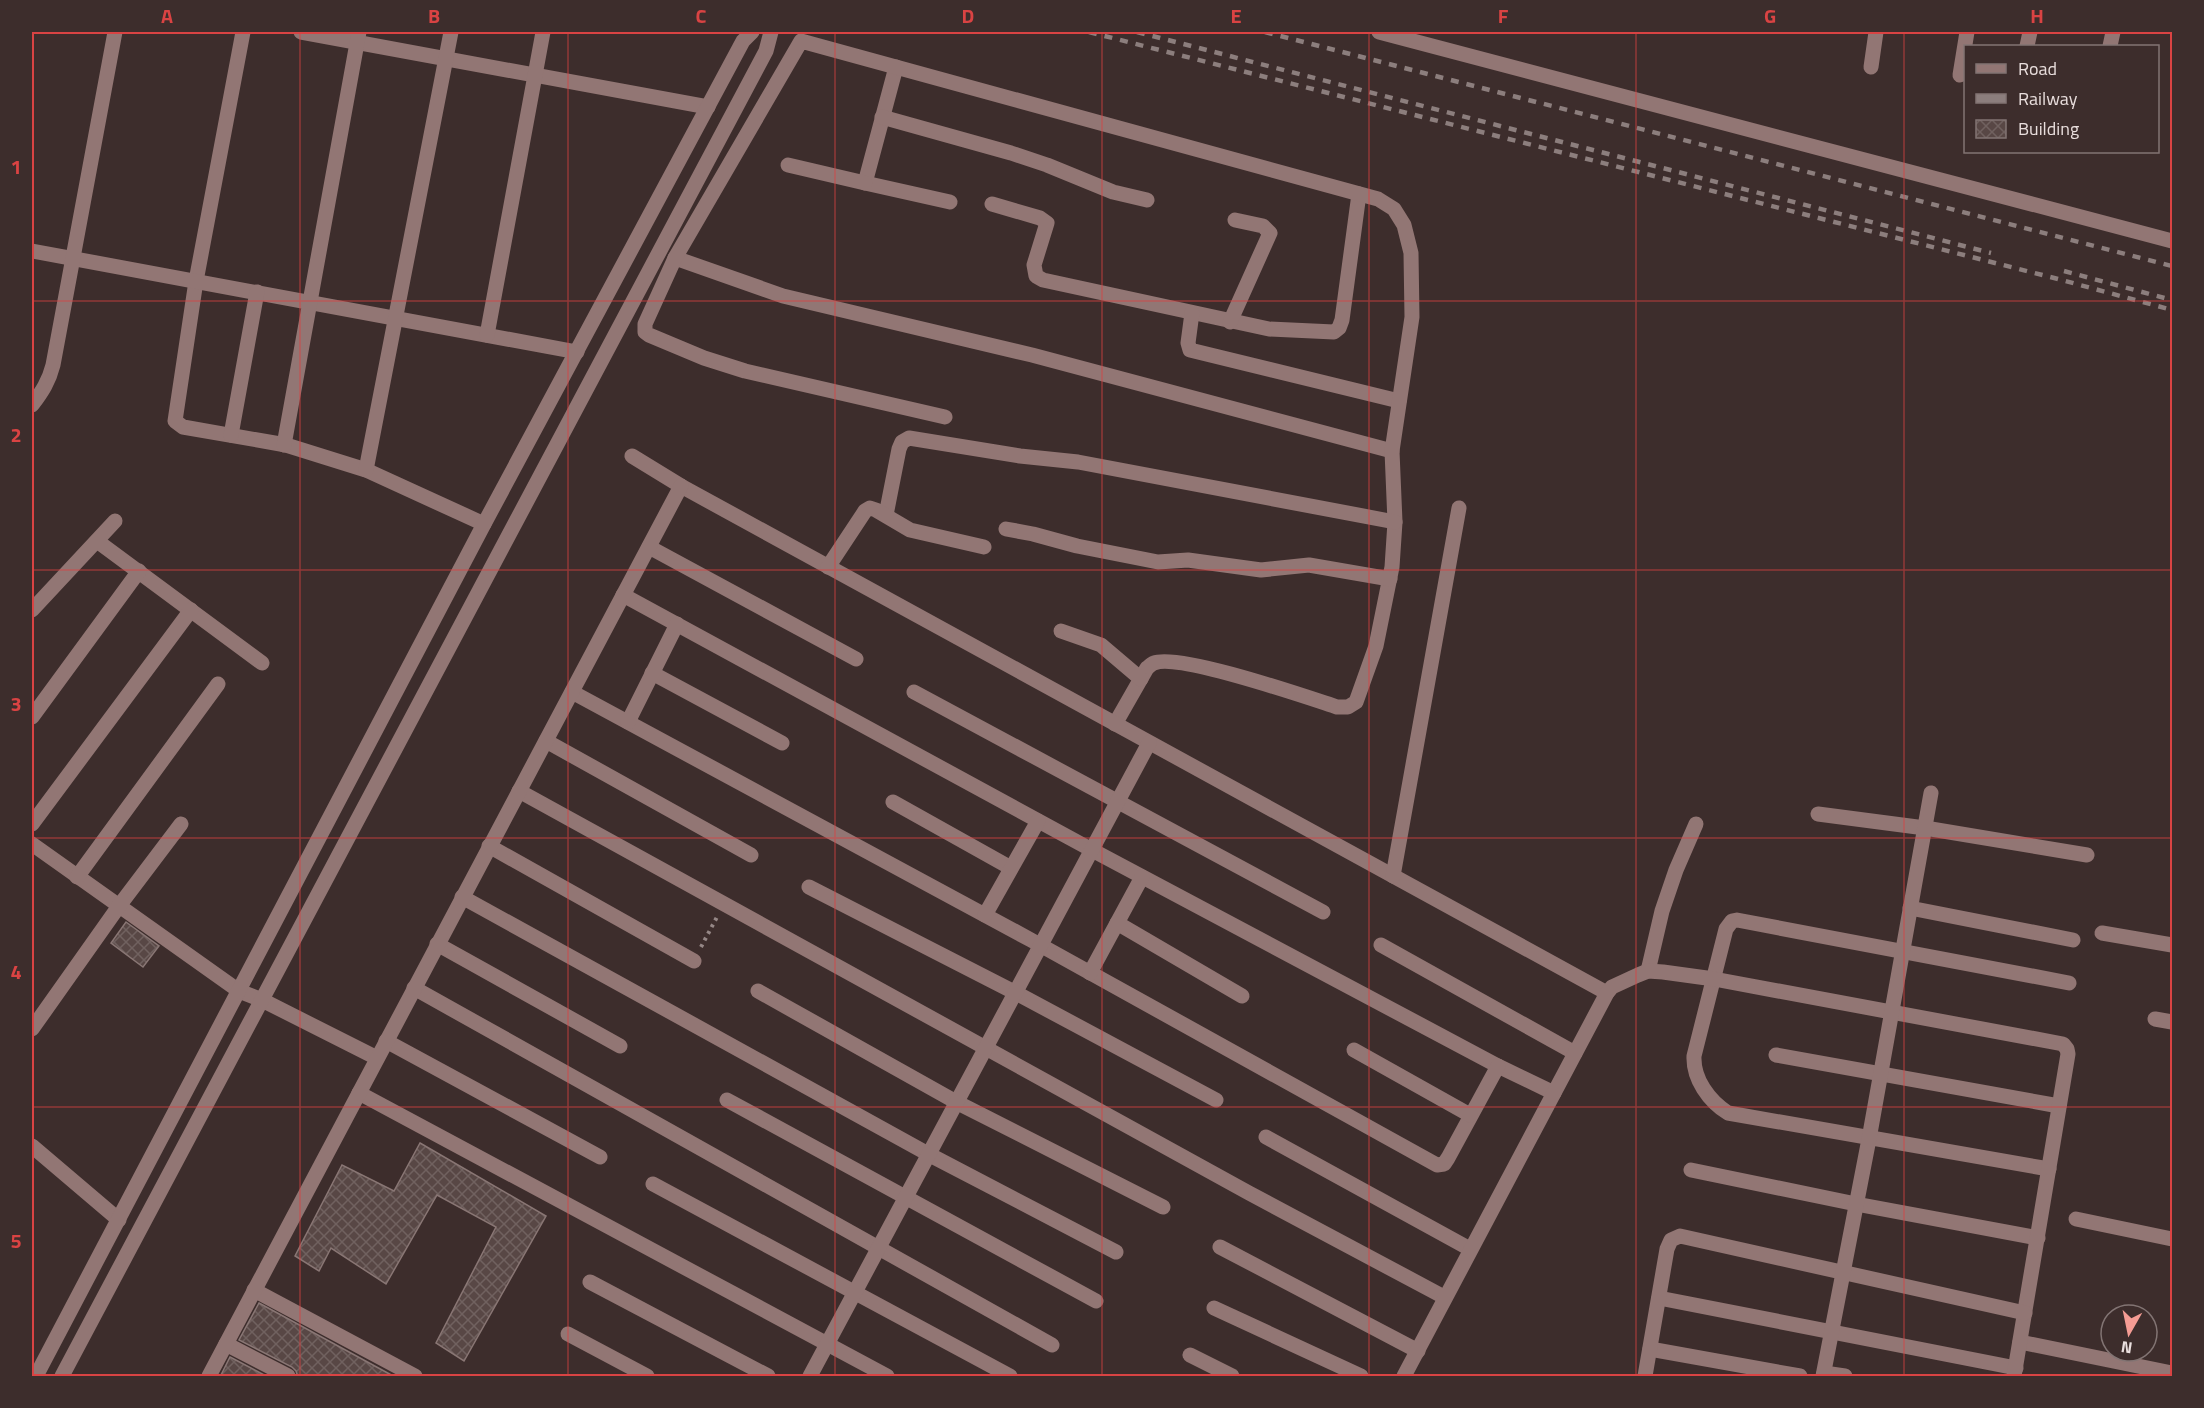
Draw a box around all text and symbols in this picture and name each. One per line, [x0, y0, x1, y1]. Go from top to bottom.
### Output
text: A [161, 0, 173, 31]
text: B [428, 0, 440, 31]
text: C [696, 0, 707, 31]
text: D [962, 0, 974, 31]
text: E [1230, 0, 1242, 31]
text: F [1498, 0, 1509, 31]
text: G [1764, 0, 1776, 31]
text: H [2030, 0, 2044, 31]
legend [1964, 45, 2159, 153]
text: Road [2018, 55, 2057, 82]
text: Railway [2018, 85, 2078, 112]
text: Building [2018, 115, 2079, 142]
text: 1 [10, 151, 22, 182]
text: 2 [10, 419, 22, 450]
text: 3 [10, 688, 22, 719]
text: 4 [10, 956, 22, 987]
text: 5 [10, 1225, 22, 1256]
north arrow [2099, 1303, 2159, 1363]
text: N [2119, 1335, 2134, 1361]

